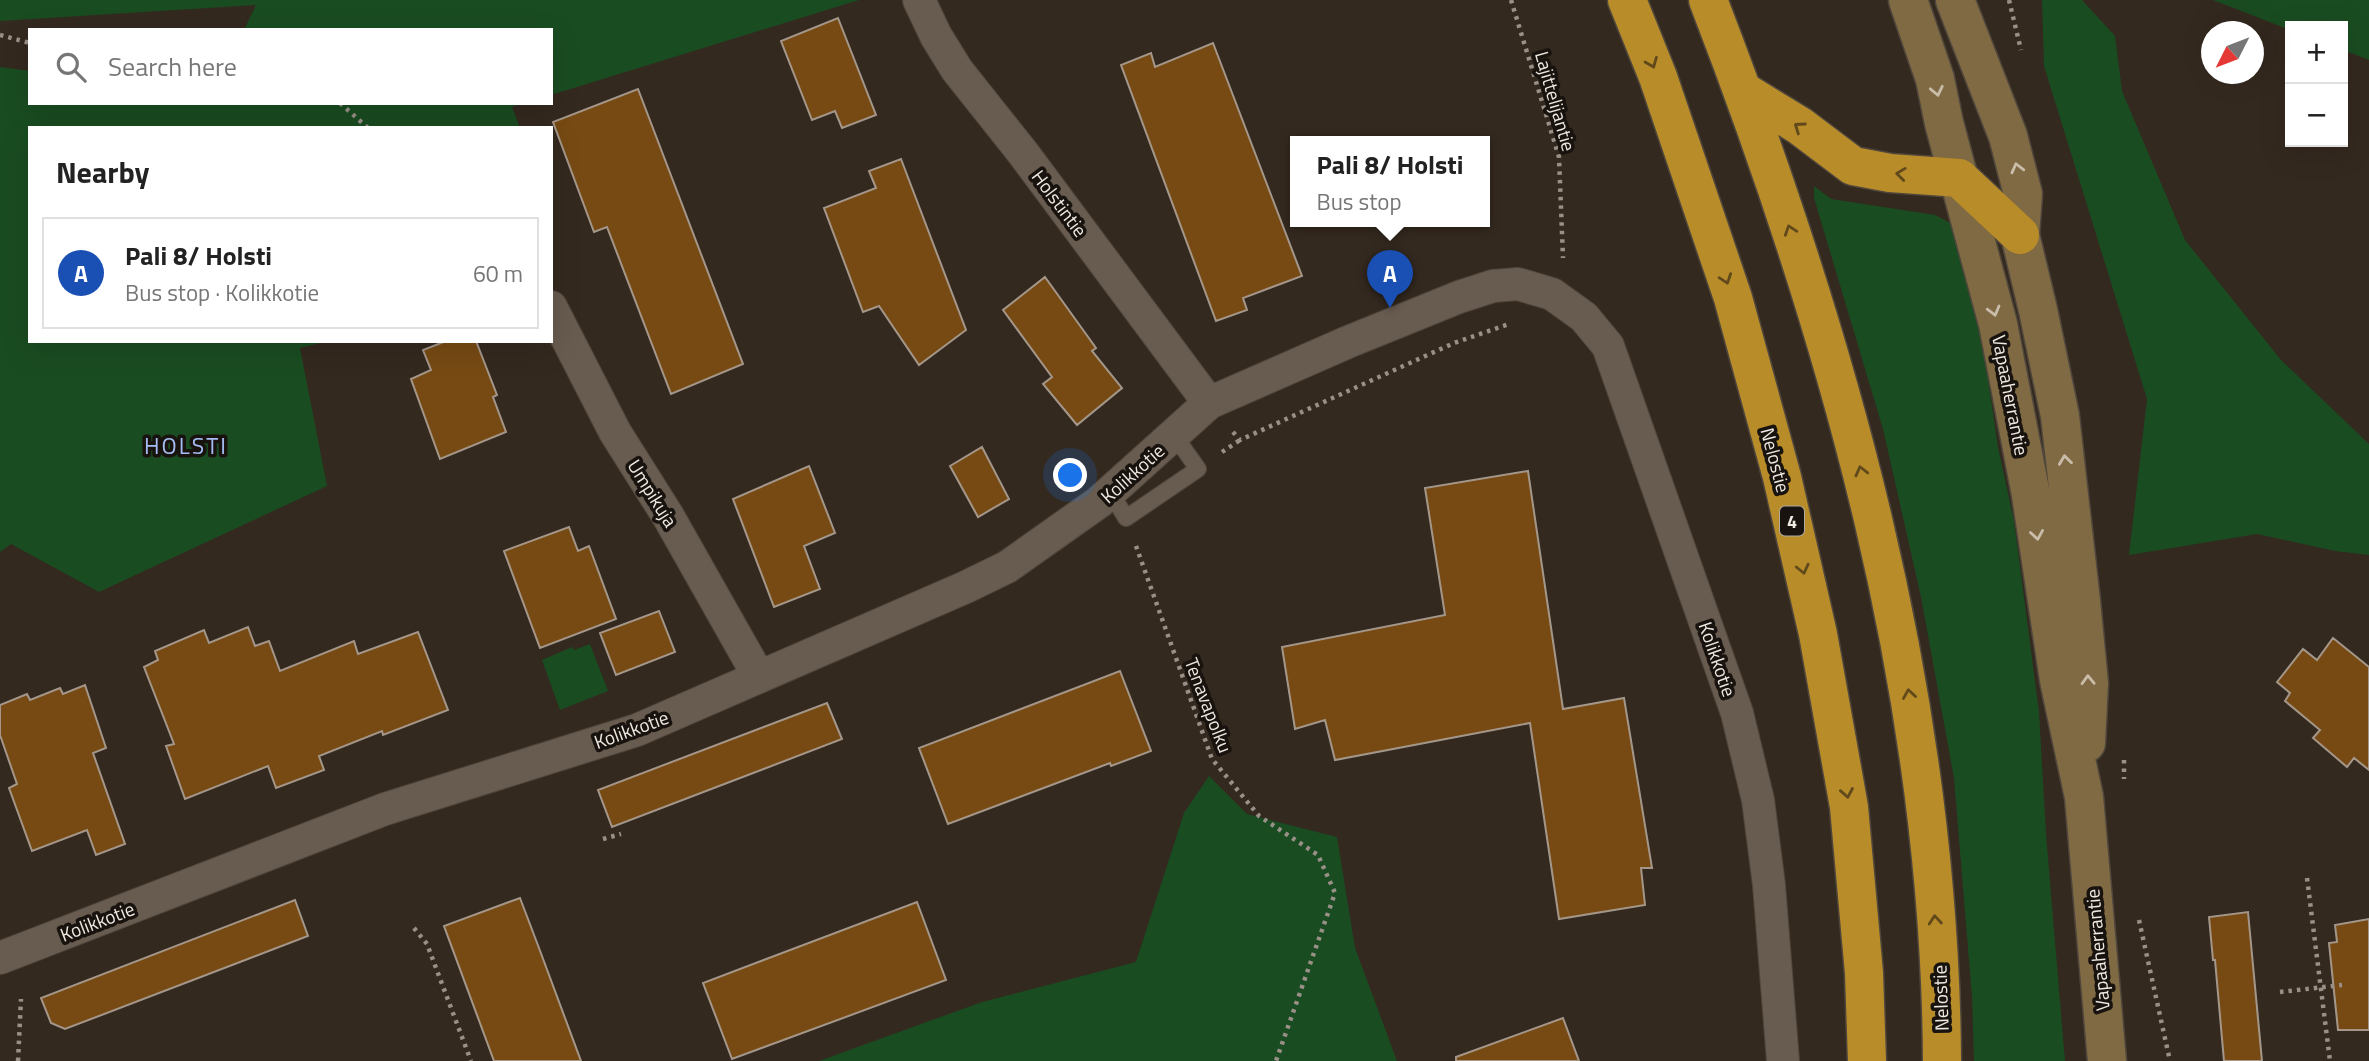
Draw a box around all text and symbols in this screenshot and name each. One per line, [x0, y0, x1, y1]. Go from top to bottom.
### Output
north arrow [2201, 21, 2264, 84]
map controls [2285, 21, 2348, 147]
button: + [2285, 21, 2348, 84]
search box [28, 28, 553, 105]
text: Search here [108, 47, 237, 86]
icon: search [52, 48, 90, 86]
street label: Lajittelijantie [1528, 48, 1584, 154]
one-way arrow [1644, 57, 1658, 69]
button: − [2285, 84, 2348, 147]
one-way arrow [1929, 85, 1944, 97]
one-way arrow [1794, 123, 1807, 135]
popup [1290, 136, 1490, 227]
text: Pali 8/ Holsti [1316, 145, 1464, 184]
text: Nearby [56, 149, 149, 195]
one-way arrow [2011, 162, 2025, 174]
street label: Holstintie [1025, 163, 1095, 243]
one-way arrow [1895, 167, 1906, 182]
text: Bus stop [1316, 184, 1402, 219]
one-way arrow [1784, 224, 1798, 236]
text: Pali 8/ Holsti [125, 236, 272, 275]
pin: A [1367, 250, 1413, 308]
text: A [74, 256, 88, 291]
text: 60 m [473, 256, 523, 291]
one-way arrow [1718, 272, 1732, 284]
text: Bus stop · Kolikkotie [125, 275, 319, 310]
one-way arrow [1986, 305, 2001, 317]
street label: Vapaaherrantie [1985, 332, 2037, 458]
street label: Nelostie [1753, 424, 1799, 496]
district label: HOLSTI [144, 428, 228, 463]
street label: Kolikkotie [1094, 436, 1170, 510]
street label: Umpikuja [621, 453, 685, 533]
one-way arrow [2057, 455, 2072, 466]
your location [1053, 458, 1087, 492]
one-way arrow [1855, 465, 1869, 477]
road number: 4 [1780, 506, 1804, 536]
one-way arrow [2029, 529, 2044, 541]
one-way arrow [1795, 563, 1809, 575]
street label: Kolikkotie [1692, 618, 1744, 700]
street label: Tenavapolku [1178, 653, 1240, 757]
one-way arrow [2080, 675, 2096, 685]
one-way arrow [1902, 688, 1917, 700]
street label: Kolikkotie [590, 702, 672, 756]
one-way arrow [1839, 787, 1854, 799]
street label: Vapaaherrantie [2077, 888, 2117, 1012]
street label: Kolikkotie [56, 894, 138, 948]
one-way arrow [1928, 914, 1943, 925]
street label: Nelostie [1924, 964, 1956, 1032]

